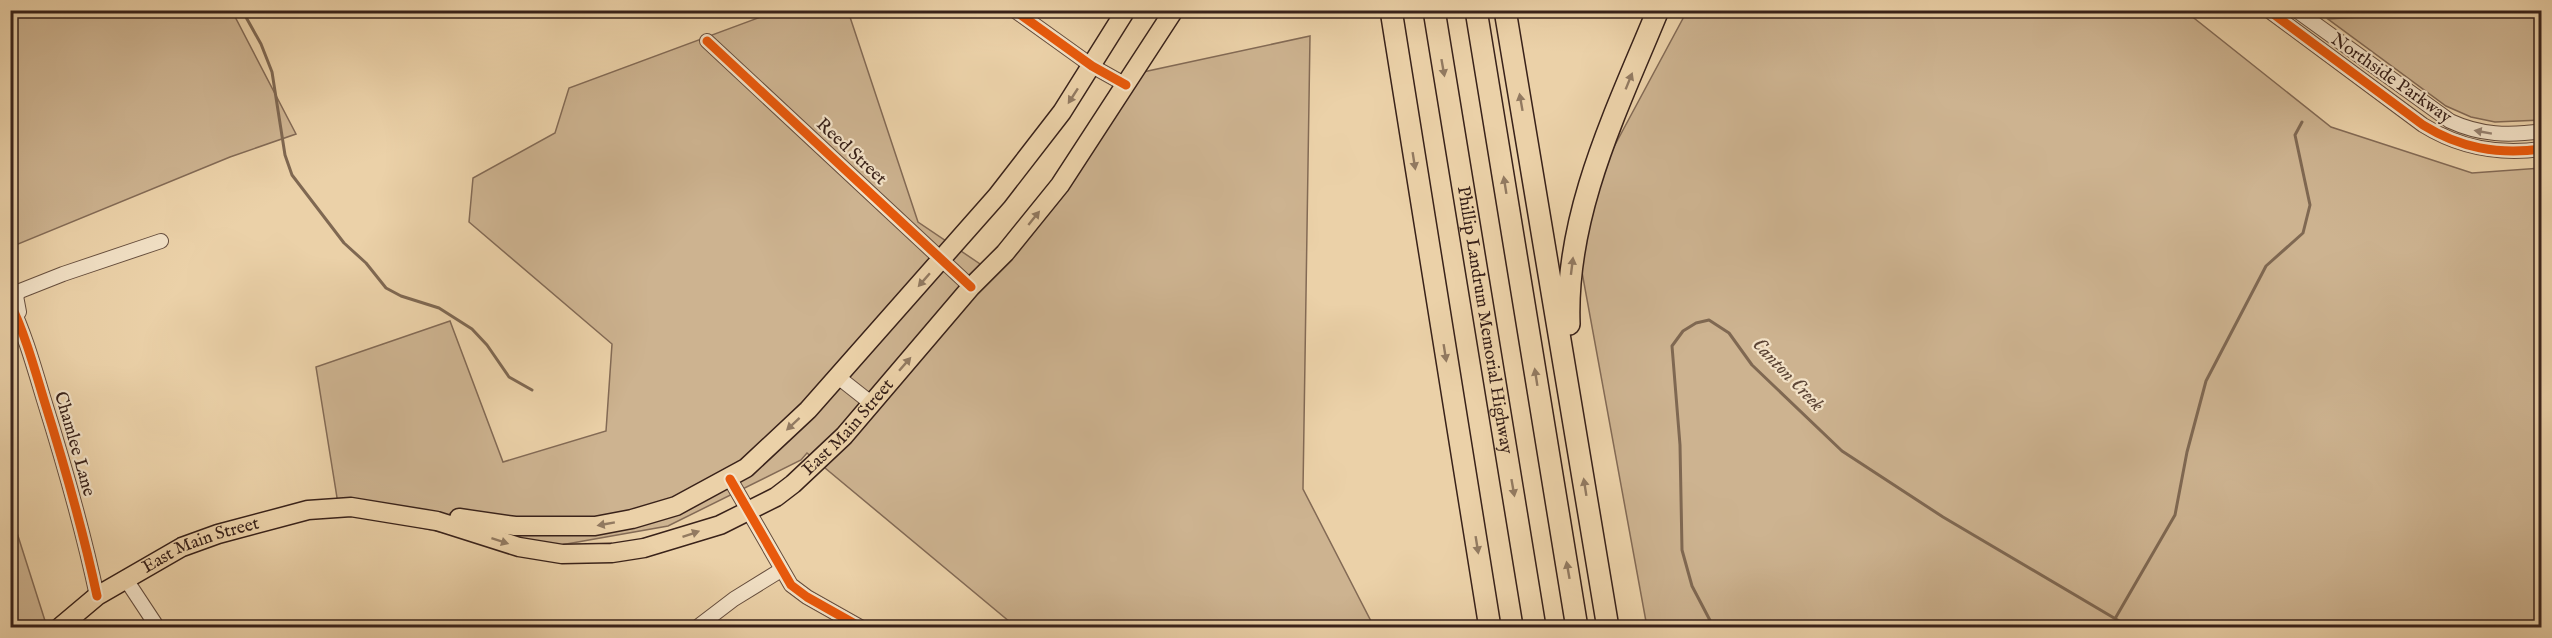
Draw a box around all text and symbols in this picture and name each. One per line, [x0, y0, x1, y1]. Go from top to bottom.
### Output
street label: Northside Parkway [2326, 29, 2456, 129]
one-way arrow [1439, 59, 1448, 78]
one-way arrow [1625, 72, 1634, 90]
one-way arrow [1067, 87, 1078, 104]
one-way arrow [1516, 93, 1525, 112]
street label: Reed Street [811, 113, 891, 191]
one-way arrow [2474, 127, 2493, 136]
one-way arrow [1409, 151, 1418, 170]
one-way arrow [1500, 175, 1509, 194]
street label: Phillip Landrum Memorial Highway [1451, 184, 1518, 456]
one-way arrow [1027, 210, 1039, 225]
one-way arrow [1568, 257, 1577, 276]
one-way arrow [917, 272, 931, 287]
water label: Canton Creek [1747, 333, 1829, 417]
one-way arrow [1441, 344, 1450, 363]
one-way arrow [898, 357, 911, 372]
one-way arrow [1532, 368, 1541, 387]
street label: East Main Street [797, 374, 899, 481]
street label: Chamlee Lane [48, 389, 100, 499]
one-way arrow [786, 417, 801, 430]
one-way arrow [1580, 477, 1589, 496]
one-way arrow [1509, 479, 1518, 498]
street label: East Main Street [138, 512, 262, 579]
one-way arrow [597, 519, 616, 528]
one-way arrow [682, 529, 700, 539]
one-way arrow [1473, 536, 1482, 555]
one-way arrow [491, 537, 509, 546]
one-way arrow [1563, 560, 1572, 579]

